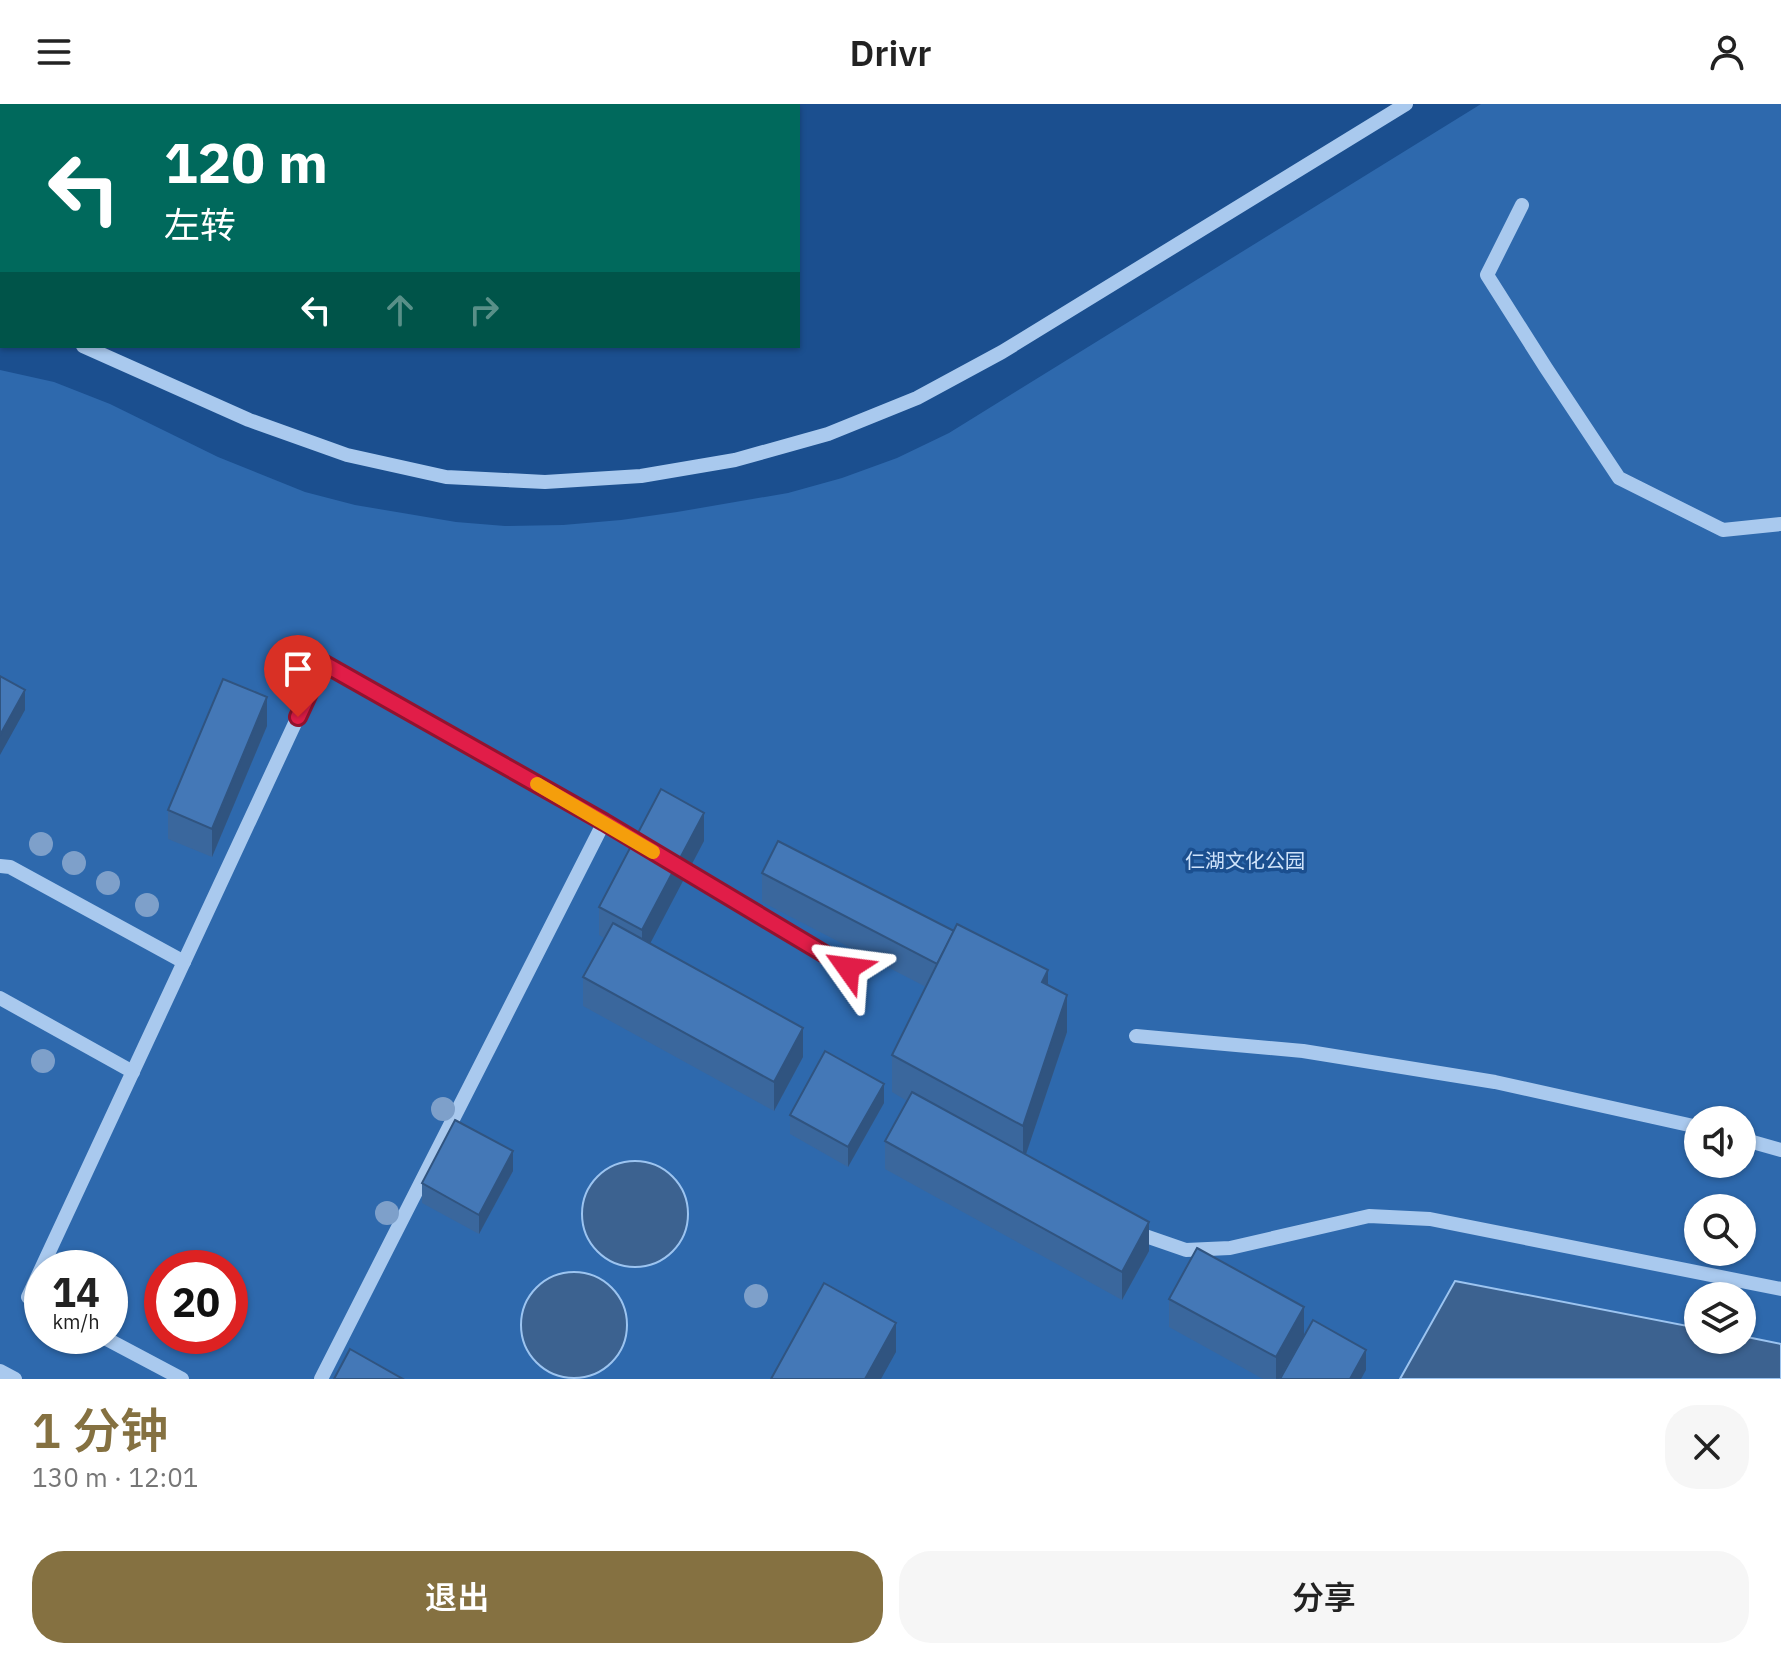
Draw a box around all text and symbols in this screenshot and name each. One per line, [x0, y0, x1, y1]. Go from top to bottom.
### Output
text: Drivr [850, 29, 931, 76]
icon: menu [32, 30, 76, 74]
icon: person [1705, 30, 1749, 74]
text: 120 m [164, 126, 328, 198]
icon: left [32, 136, 136, 240]
text: 左转 [164, 201, 236, 248]
icon: left [294, 288, 338, 332]
icon: ahead [378, 288, 422, 332]
icon: right [462, 288, 506, 332]
pin [264, 635, 332, 717]
icon: arrive [276, 647, 320, 691]
park label: 仁湖文化公园 [1185, 847, 1305, 874]
position arrow [806, 926, 890, 1010]
map controls [1684, 1106, 1756, 1354]
button: sound [1684, 1106, 1756, 1178]
button: search [1684, 1194, 1756, 1266]
speed limit sign: 20 [144, 1250, 248, 1354]
text: 14 [52, 1266, 100, 1318]
button: layers [1684, 1282, 1756, 1354]
text: km/h [52, 1308, 100, 1335]
text: 1 分钟 [32, 1399, 168, 1461]
button: close [1665, 1405, 1749, 1489]
text: 130 m · 12:01 [32, 1460, 198, 1494]
button: 退出 [32, 1551, 883, 1643]
button: 分享 [899, 1551, 1749, 1643]

